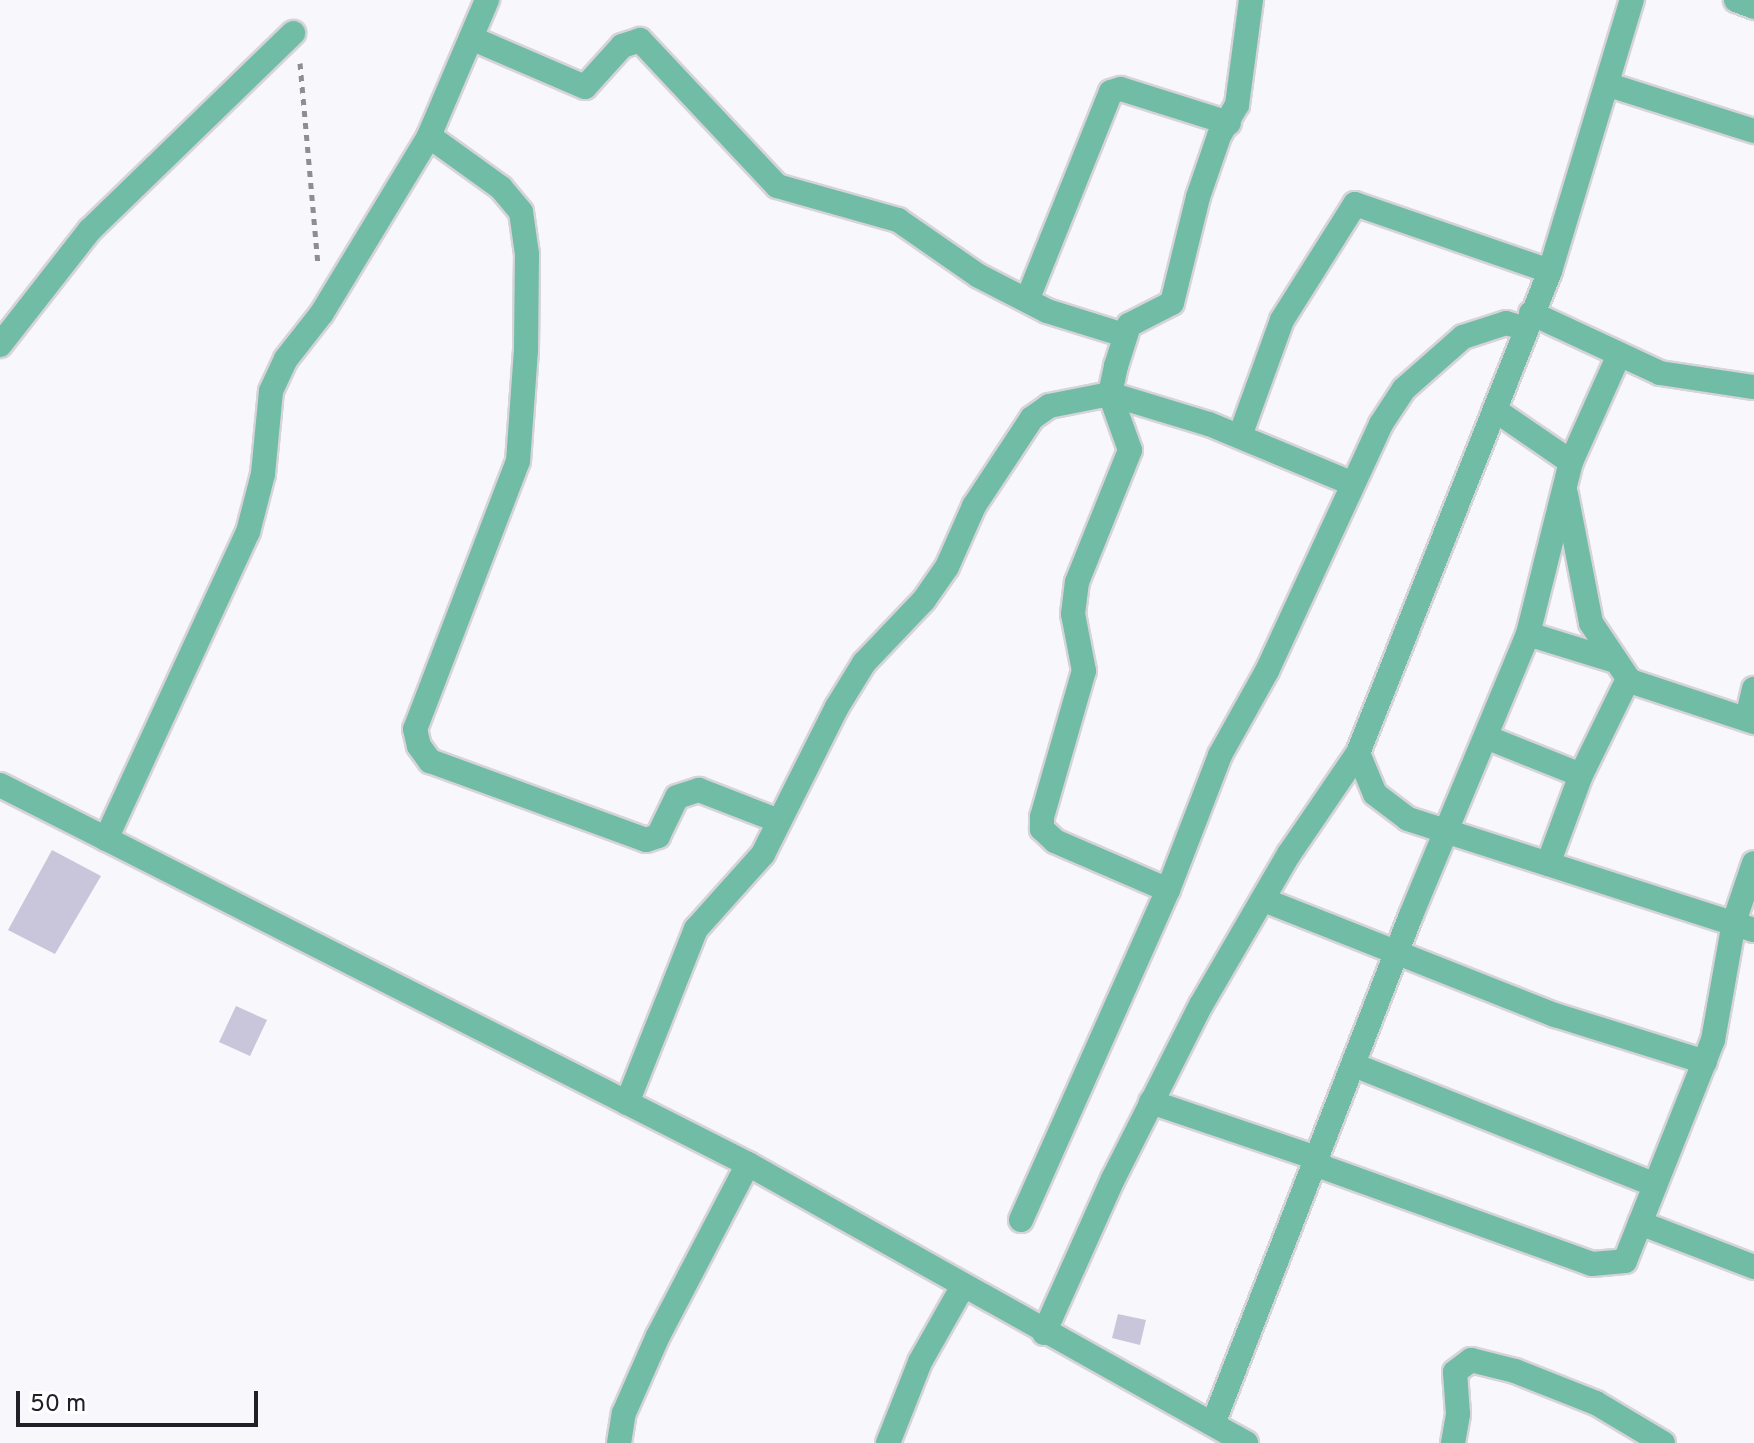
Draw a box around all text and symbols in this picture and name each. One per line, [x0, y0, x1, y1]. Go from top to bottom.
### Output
scale bar [20, 1375, 262, 1425]
text: 50 m [30, 1390, 86, 1420]

